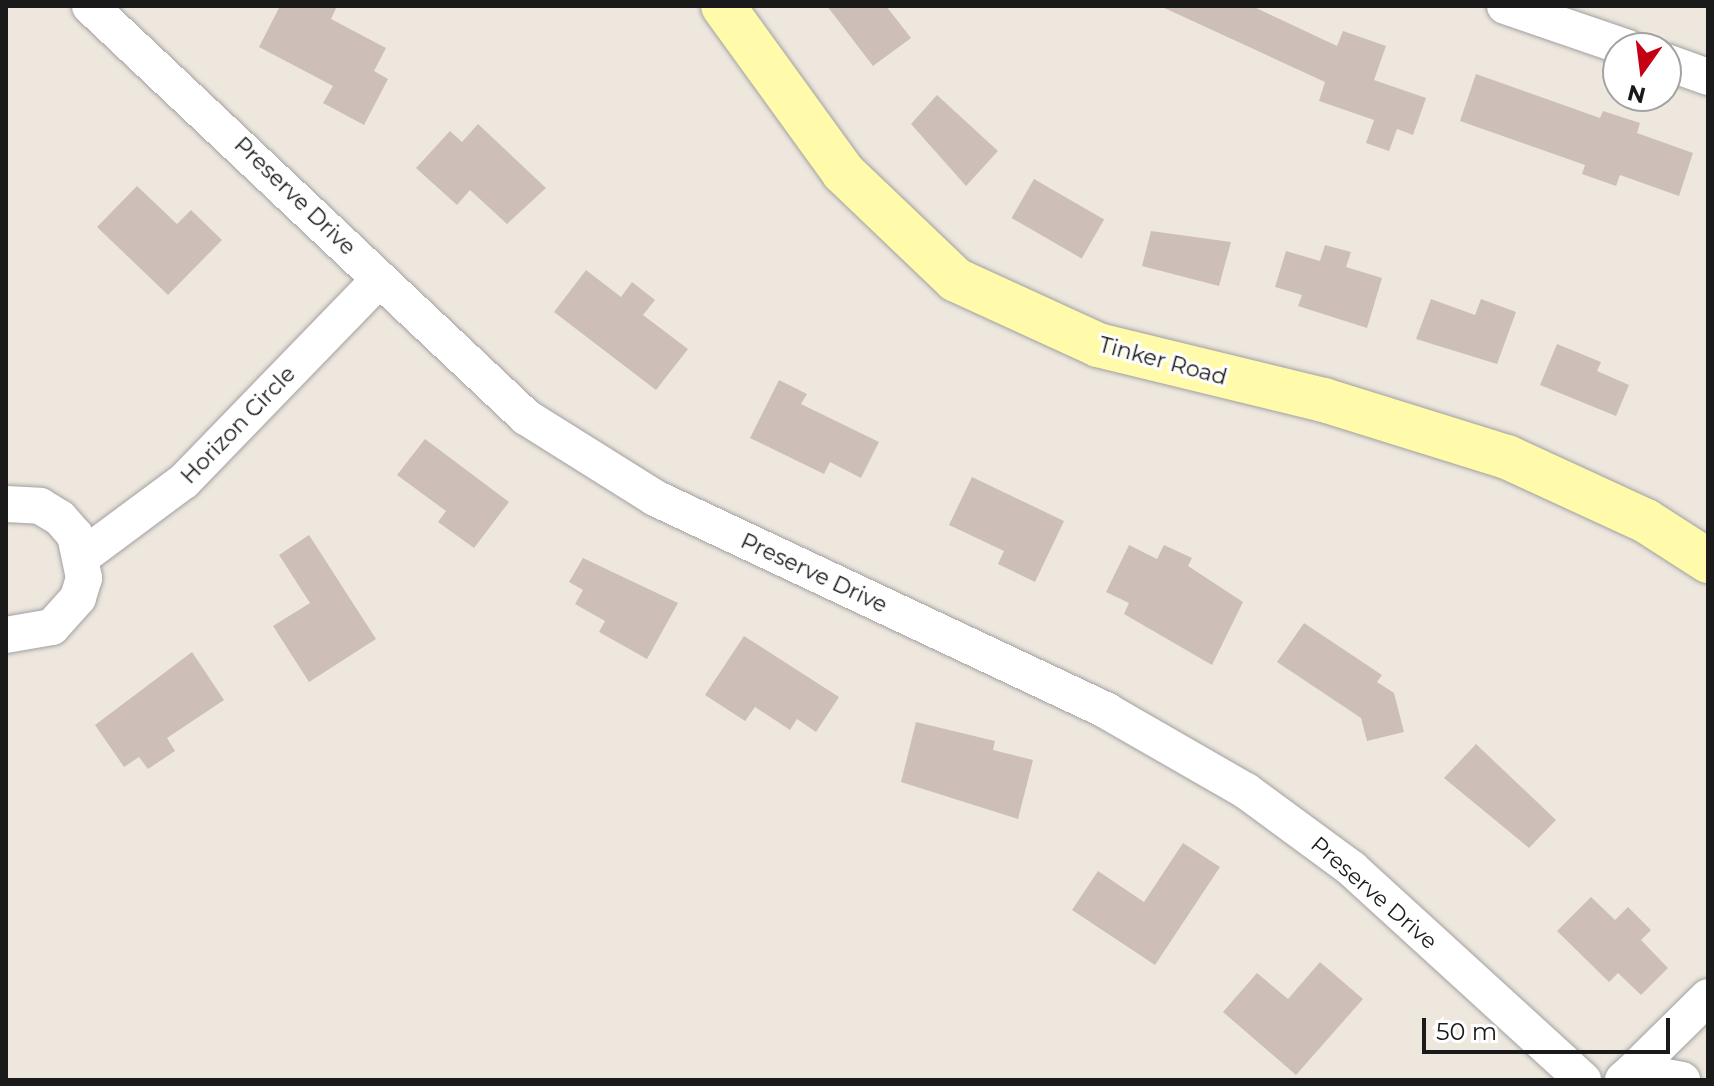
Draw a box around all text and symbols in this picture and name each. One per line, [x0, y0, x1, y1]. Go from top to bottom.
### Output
north arrow [1602, 32, 1682, 112]
text: N [1625, 79, 1648, 109]
street label: Preserve Drive [229, 131, 361, 261]
street label: Tinker Road [1096, 331, 1230, 391]
street label: Horizon Circle [175, 361, 301, 489]
street label: Preserve Drive [737, 528, 891, 618]
street label: Preserve Drive [1306, 831, 1442, 955]
scale bar [1426, 1002, 1674, 1052]
text: 50 m [1436, 1017, 1497, 1046]

